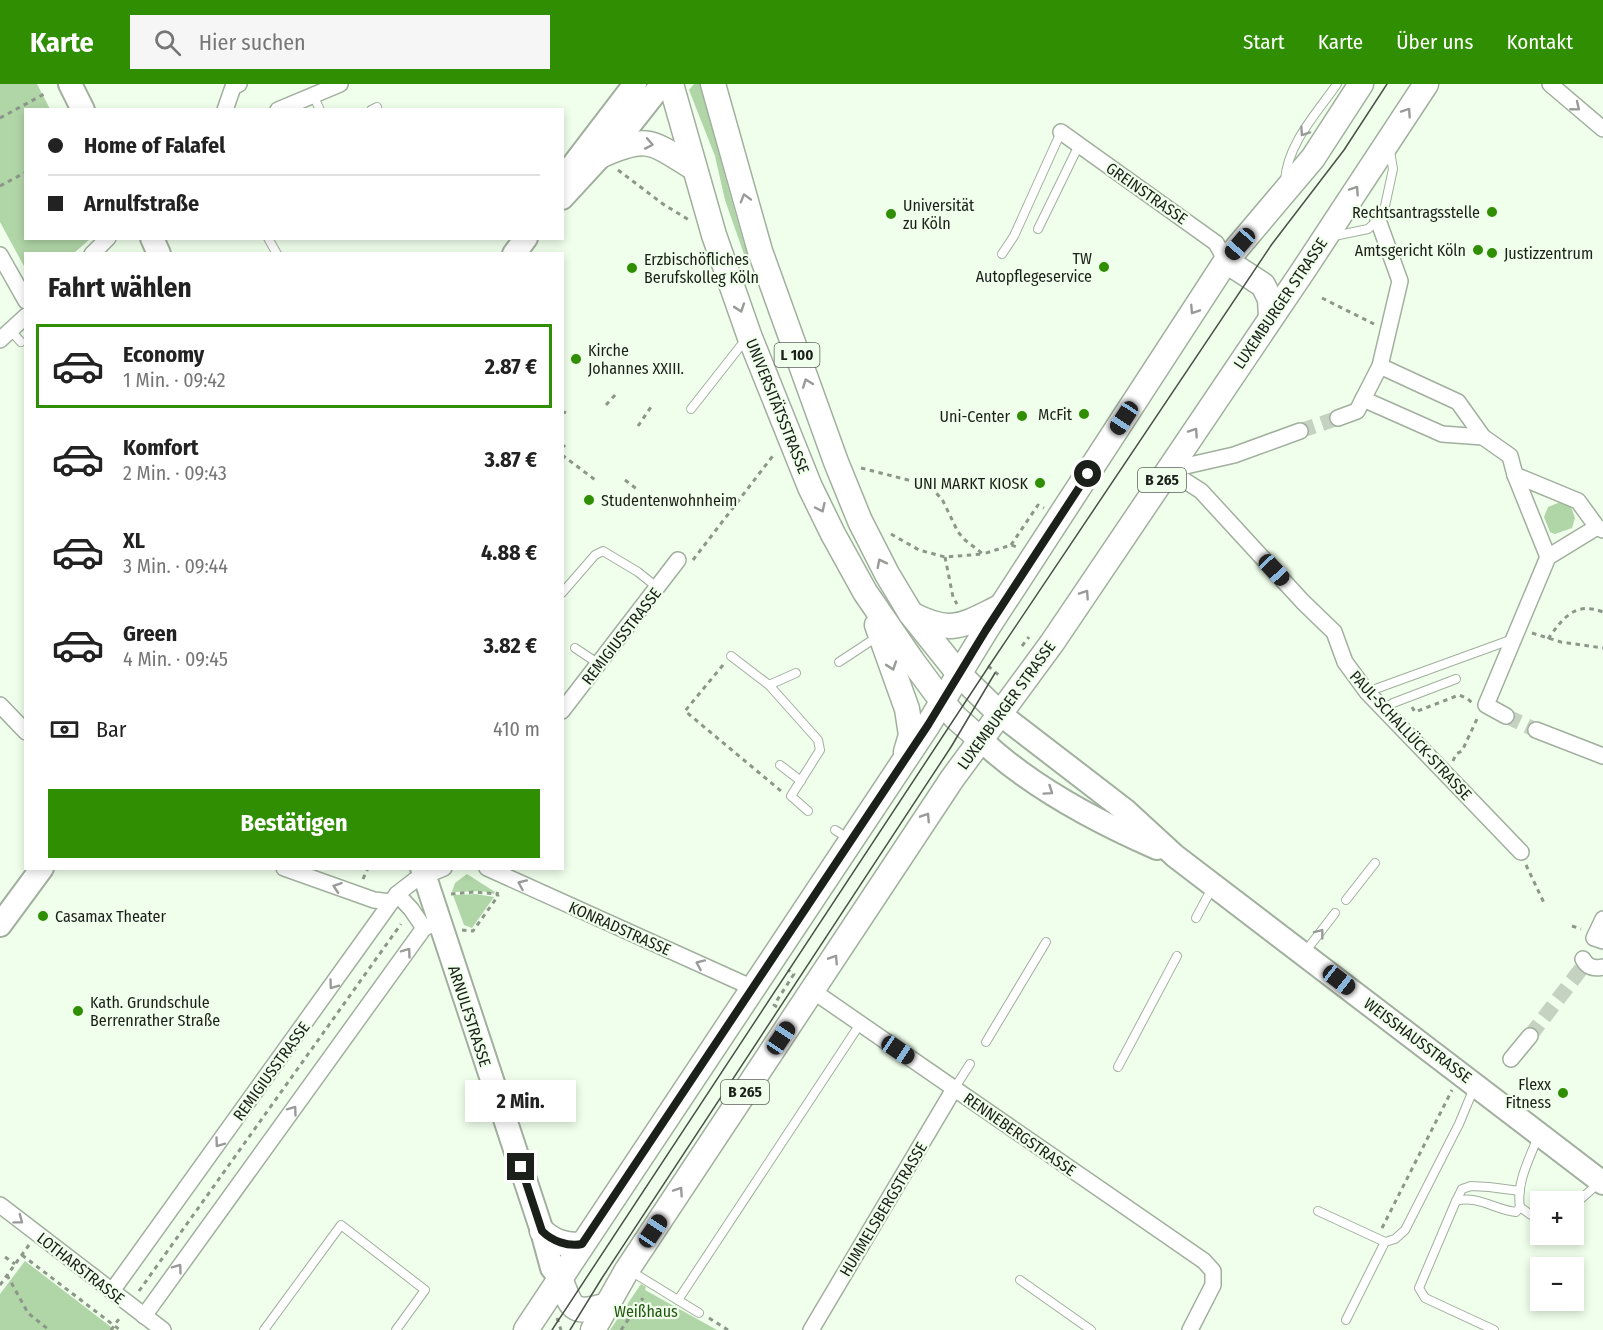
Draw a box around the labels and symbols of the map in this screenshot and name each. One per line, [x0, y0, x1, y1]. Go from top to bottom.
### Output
one-way arrow [1569, 100, 1580, 111]
one-way arrow [1400, 108, 1411, 119]
one-way arrow [1300, 125, 1311, 136]
one-way arrow [644, 137, 654, 150]
street label: GREINSTRASSE [1103, 158, 1191, 228]
one-way arrow [1348, 185, 1359, 196]
one-way arrow [740, 193, 753, 203]
place label: Universität zu Köln [903, 196, 975, 233]
place label: Rechtsantragsstelle [1352, 203, 1480, 222]
marker: Rechtsantragsstelle [1485, 205, 1499, 219]
marker: Universität zu Köln [884, 207, 898, 221]
car [1221, 225, 1259, 263]
street label: LUXEMBURGER STRASSE [1229, 234, 1331, 372]
place label: Amtsgericht Köln [1355, 241, 1466, 260]
marker: Amtsgericht Köln [1471, 243, 1485, 257]
place label: Justizzentrum [1504, 244, 1593, 263]
marker: Justizzentrum [1485, 246, 1499, 260]
place label: TW Autopflegeservice [976, 249, 1092, 286]
place label: Erzbischöfliches Berufskolleg Köln [644, 250, 759, 287]
marker: TW Autopflegeservice [1097, 260, 1111, 274]
marker: Erzbischöfliches Berufskolleg Köln [625, 261, 639, 275]
one-way arrow [733, 302, 745, 313]
one-way arrow [1190, 303, 1201, 314]
street label: UNIVERSITÄTSSTRASSE [742, 336, 813, 477]
place label: Kirche Johannes XXIII. [588, 341, 684, 378]
road number: L 100 [774, 343, 820, 367]
marker: Kirche Johannes XXIII. [569, 352, 583, 366]
one-way arrow [801, 378, 814, 389]
car [1107, 398, 1141, 438]
place label: McFit [1038, 405, 1073, 424]
place label: Uni-Center [940, 407, 1010, 426]
marker: McFit [1077, 407, 1091, 421]
marker: Uni-Center [1015, 409, 1029, 423]
one-way arrow [1187, 428, 1198, 439]
route start [1074, 460, 1101, 487]
road number: B 265 [1138, 468, 1186, 492]
place label: UNI MARKT KIOSK [914, 474, 1029, 493]
marker: UNI MARKT KIOSK [1033, 476, 1047, 490]
place label: Studentenwohnheim [601, 491, 737, 510]
marker: Studentenwohnheim [582, 493, 596, 507]
one-way arrow [813, 502, 825, 513]
car [1255, 551, 1293, 589]
one-way arrow [877, 559, 889, 570]
street label: REMIGIUSSTRASSE [578, 584, 665, 688]
one-way arrow [1078, 590, 1089, 601]
street label: LUXEMBURGER STRASSE [953, 637, 1059, 773]
one-way arrow [884, 660, 897, 671]
street label: PAUL-SCHALLÜCK-STRASSE [1346, 667, 1476, 804]
one-way arrow [1042, 784, 1053, 795]
one-way arrow [919, 813, 930, 824]
one-way arrow [517, 879, 528, 891]
one-way arrow [332, 881, 343, 894]
street label: KONRADSTRASSE [566, 897, 674, 959]
place label: Casamax Theater [55, 907, 167, 926]
marker: Casamax Theater [36, 909, 50, 923]
one-way arrow [1312, 929, 1323, 940]
one-way arrow [399, 947, 410, 958]
one-way arrow [826, 955, 838, 965]
one-way arrow [695, 959, 706, 971]
car [1319, 962, 1359, 998]
street label: ARNULFSTRASSE [444, 963, 495, 1069]
one-way arrow [329, 978, 340, 989]
place label: Kath. Grundschule Berrenrather Straße [90, 993, 220, 1030]
street label: WEISSHAUSSTRASSE [1360, 994, 1475, 1087]
marker: Kath. Grundschule Berrenrather Straße [71, 1004, 85, 1018]
street label: REMIGIUSSTRASSE [229, 1018, 314, 1124]
car [763, 1018, 799, 1058]
car [878, 1032, 918, 1068]
place label: Flexx Fitness [1505, 1075, 1551, 1112]
callout: 2 Min. [466, 1080, 576, 1122]
road number: B 265 [721, 1080, 769, 1104]
marker: Flexx Fitness [1556, 1086, 1570, 1100]
street label: RENNEBERGSTRASSE [960, 1089, 1079, 1180]
one-way arrow [285, 1106, 296, 1117]
one-way arrow [215, 1136, 226, 1147]
street label: HUMMELSBERGSTRASSE [836, 1139, 931, 1280]
route end [507, 1153, 534, 1180]
one-way arrow [672, 1187, 683, 1198]
car [635, 1211, 671, 1251]
one-way arrow [12, 1212, 23, 1223]
street label: LOTHARSTRASSE [33, 1228, 128, 1308]
one-way arrow [171, 1264, 182, 1275]
park label: Weißhaus [614, 1302, 678, 1321]

